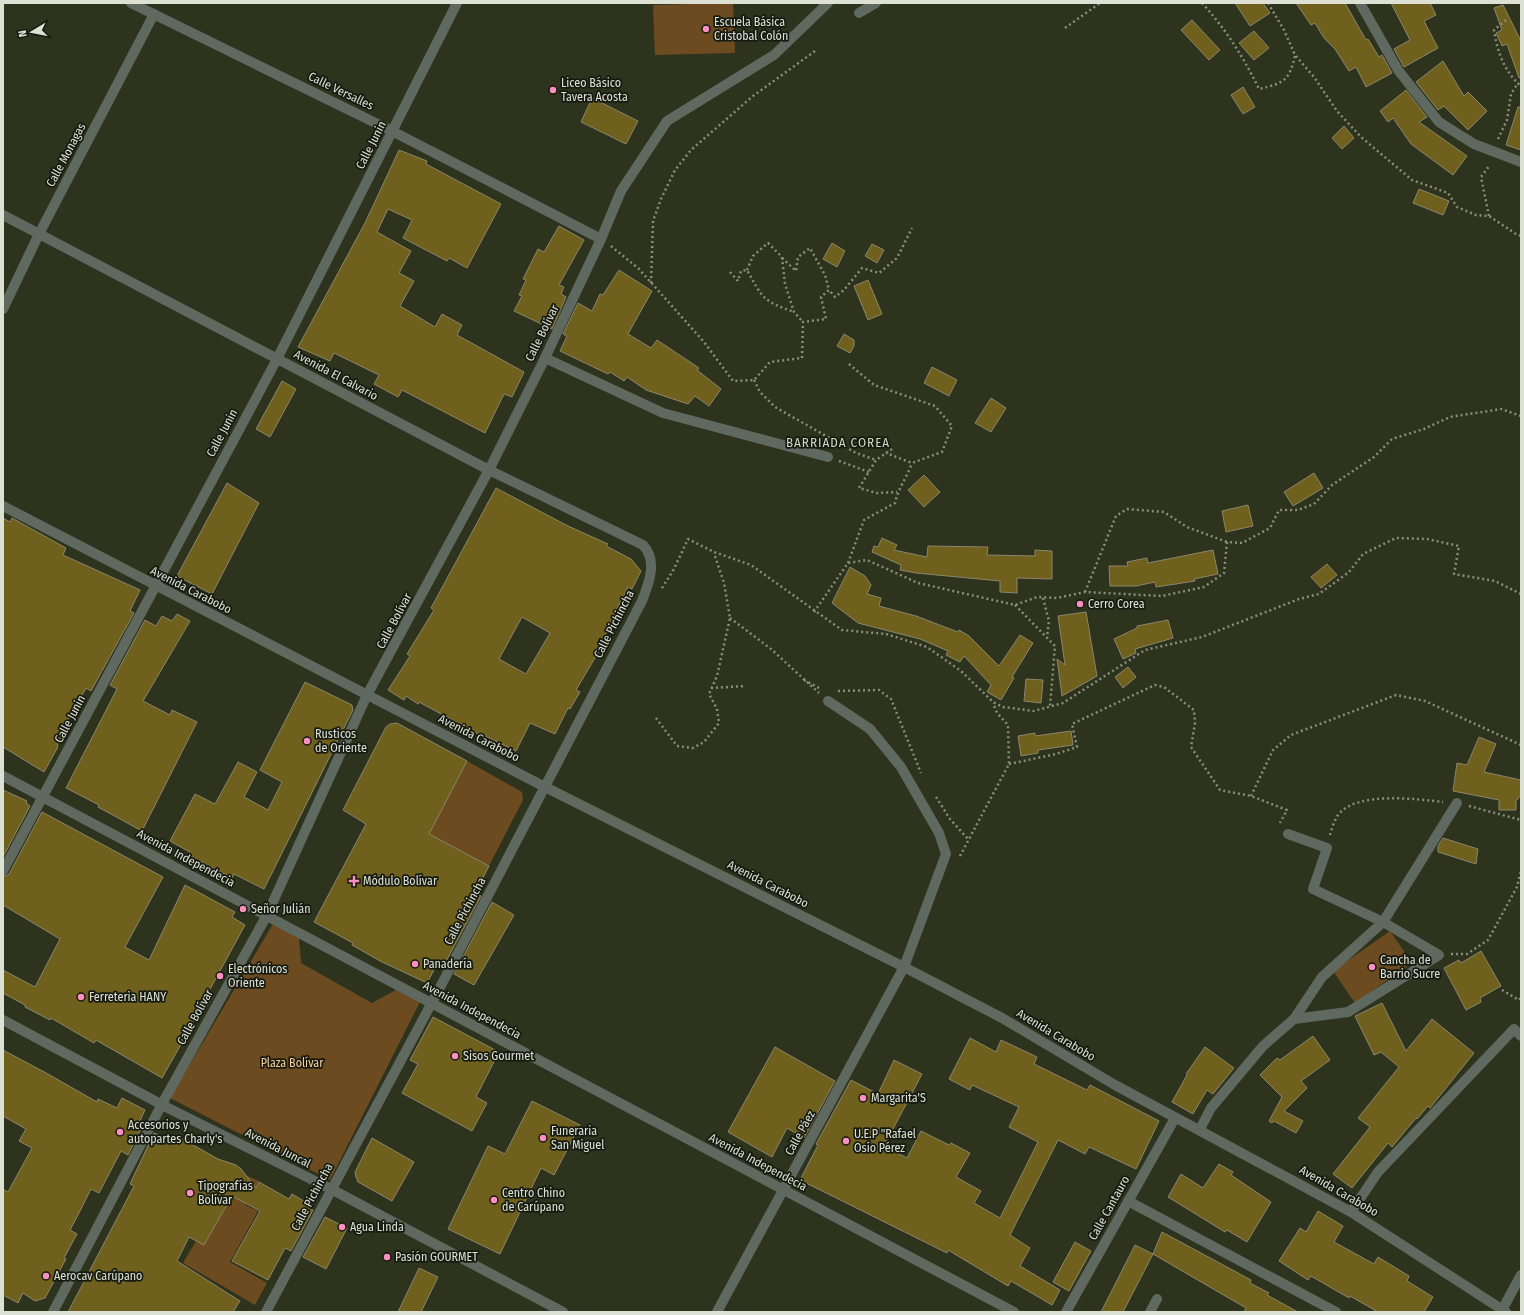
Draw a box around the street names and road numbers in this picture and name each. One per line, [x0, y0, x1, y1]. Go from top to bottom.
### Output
street label: Calle Versalles [306, 69, 376, 113]
street label: Calle Junin [353, 119, 389, 171]
street label: Calle Monagas [43, 121, 89, 189]
street label: Calle Bolívar [522, 302, 562, 364]
street label: Avenida El Calvario [292, 347, 380, 403]
street label: Calle Junin [204, 407, 240, 459]
street label: Avenida Carabobo [148, 564, 234, 616]
street label: Calle Pichincha [591, 588, 637, 660]
street label: Calle Bolívar [373, 590, 415, 651]
street label: Calle Junin [52, 693, 88, 745]
street label: Avenida Carabobo [436, 712, 522, 764]
street label: Avenida Independecia [135, 826, 237, 890]
street label: Avenida Carabobo [725, 858, 811, 910]
street label: Calle Pichincha [441, 875, 489, 947]
street label: Avenida Independecia [421, 978, 523, 1042]
street label: Calle Bolívar [174, 986, 216, 1047]
street label: Avenida Carabobo [1014, 1006, 1098, 1064]
street label: Calle Páez [782, 1108, 818, 1158]
street label: Avenida Juncal [243, 1125, 313, 1171]
street label: Avenida Independecia [707, 1130, 809, 1194]
street label: Calle Pichincha [288, 1161, 336, 1233]
street label: Avenida Carabobo [1297, 1163, 1381, 1219]
street label: Calle Cantauro [1086, 1174, 1132, 1242]

